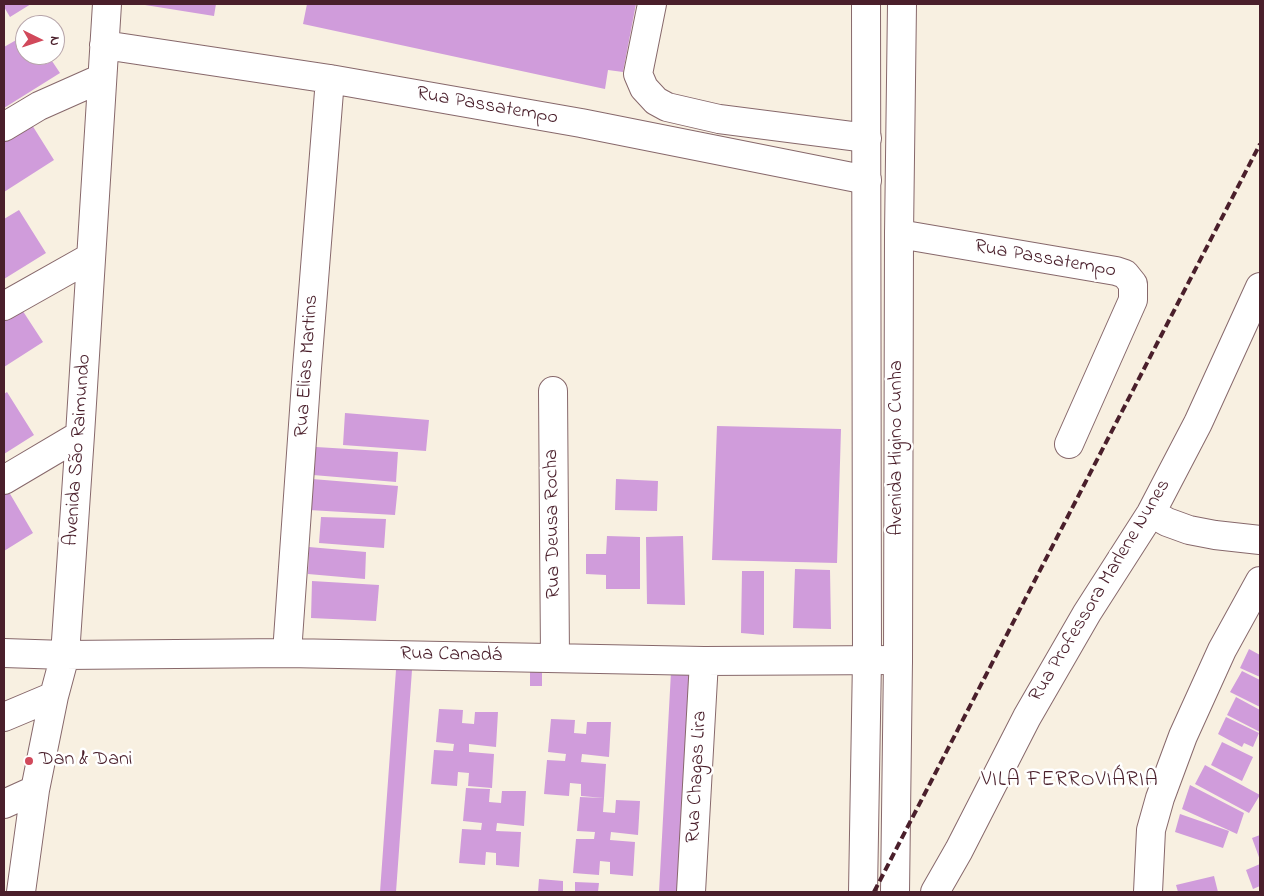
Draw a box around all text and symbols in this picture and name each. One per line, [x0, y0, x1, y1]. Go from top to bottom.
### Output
north arrow [15, 15, 65, 65]
text: N [44, 36, 65, 46]
street label: Rua Passatempo [414, 83, 560, 131]
street label: Rua Passatempo [972, 236, 1118, 284]
street label: Rua Elias Martins [291, 294, 325, 438]
street label: Avenida São Raimundo [60, 353, 98, 547]
street label: Avenida Higino Cunha [886, 360, 910, 536]
street label: Rua Deusa Rocha [541, 449, 567, 599]
street label: Rua Professora Marlene Nunes [1025, 475, 1177, 707]
street label: Rua Canadá [400, 643, 502, 669]
street label: Rua Chagas Lira [683, 710, 713, 844]
place label: Dan & Dani [39, 749, 132, 773]
marker: Dan & Dani [23, 755, 35, 767]
district label: VILA FERROVIÁRIA [979, 769, 1161, 795]

